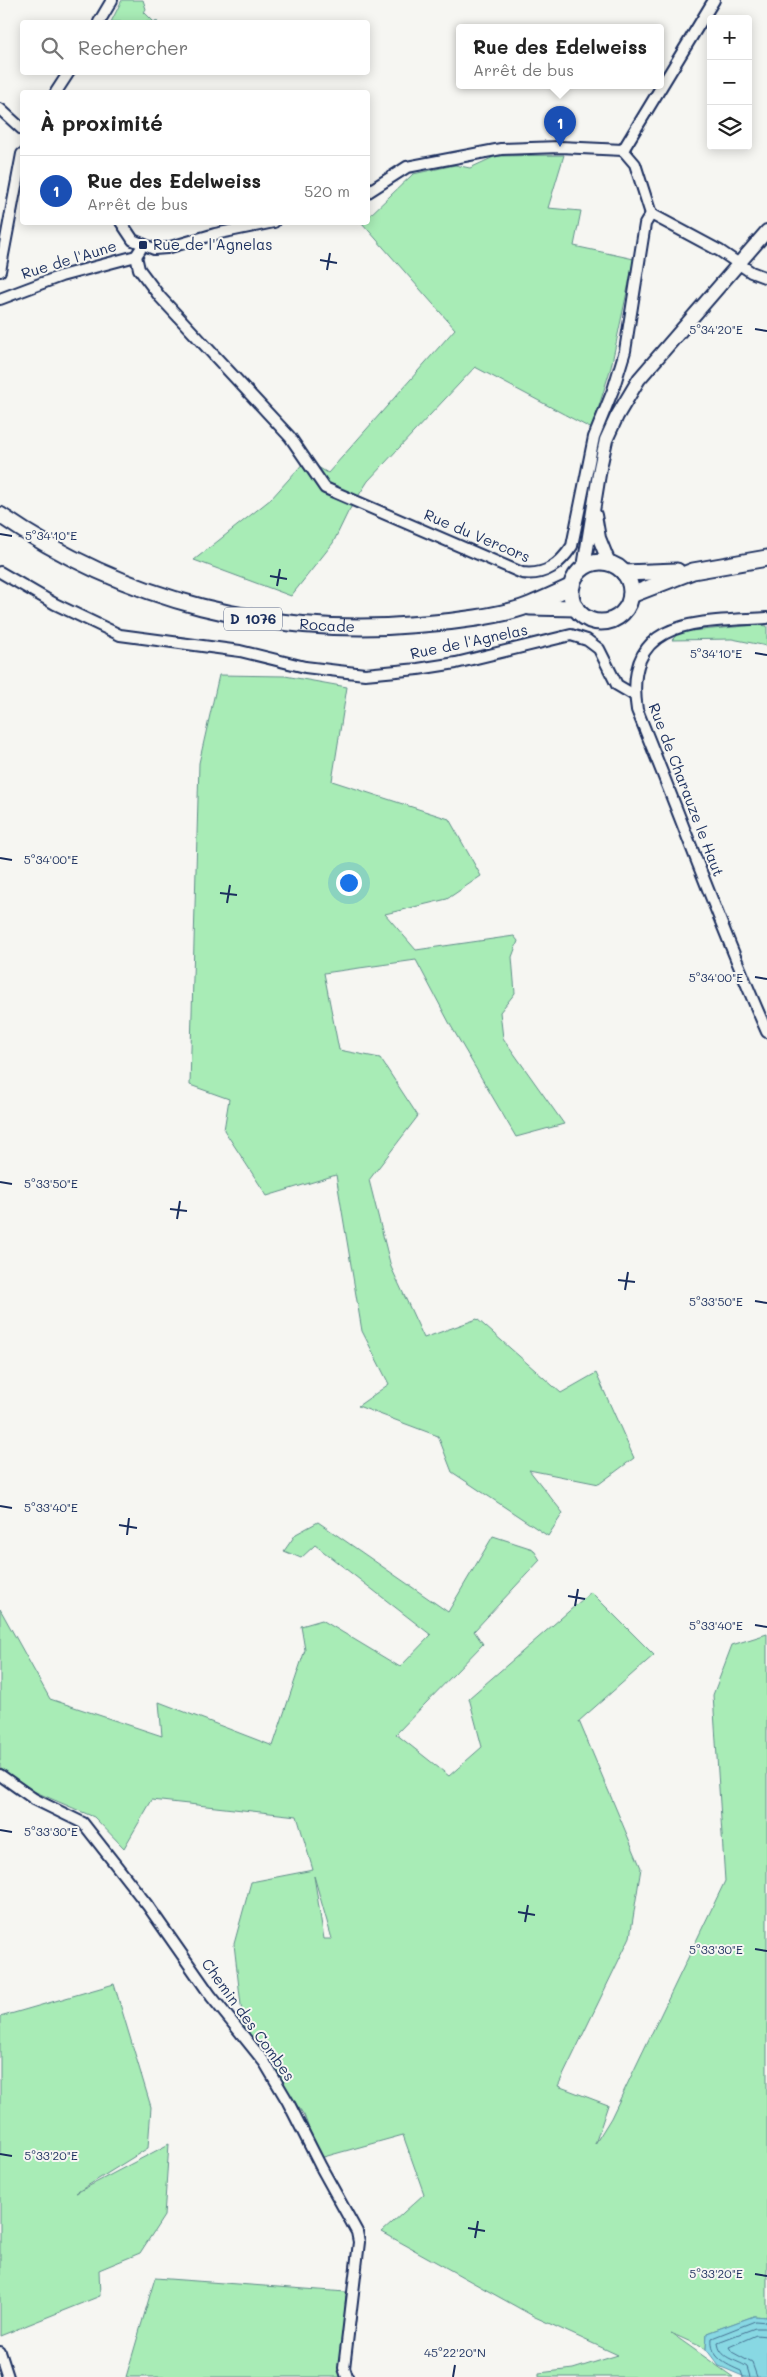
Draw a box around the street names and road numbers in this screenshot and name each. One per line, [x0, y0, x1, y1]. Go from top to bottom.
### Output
street label: Rue de l'Aune [19, 235, 119, 283]
street label: Rue du Vercors [421, 504, 534, 566]
road number: D 1076 [224, 608, 282, 630]
street label: Rocade [299, 613, 355, 636]
street label: Rue de l'Agnelas [408, 619, 529, 663]
street label: Rue de Charauze le Haut [645, 700, 729, 879]
street label: Chemin des Combes [198, 1954, 300, 2085]

